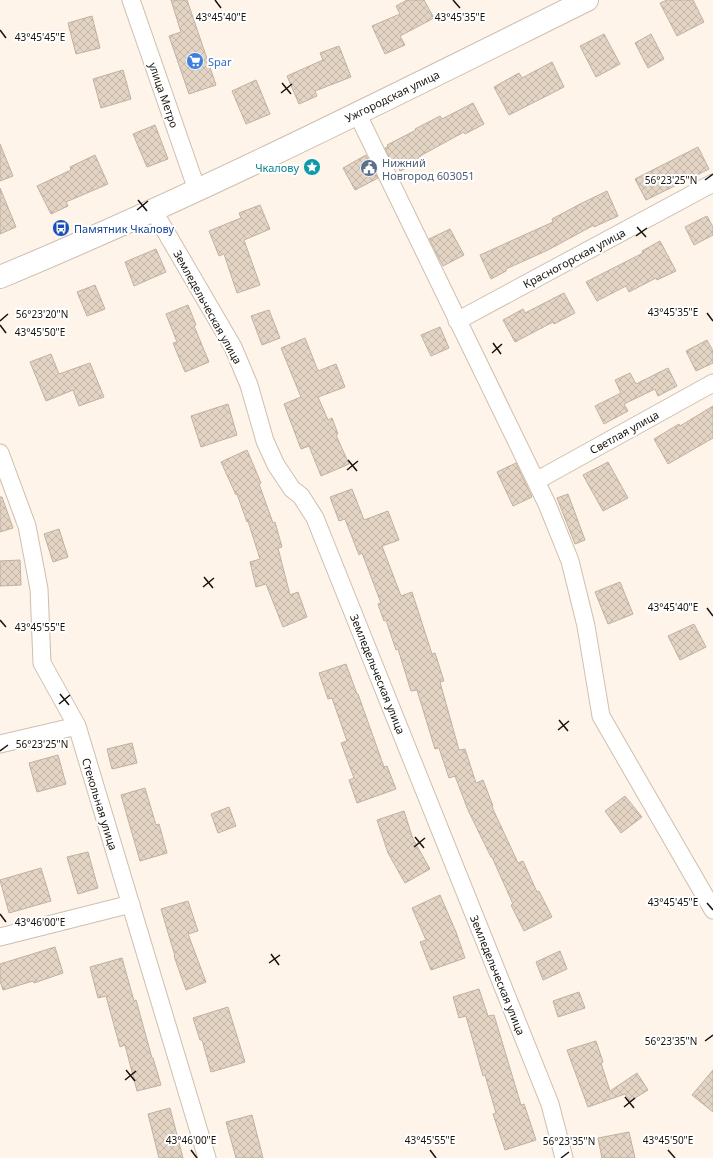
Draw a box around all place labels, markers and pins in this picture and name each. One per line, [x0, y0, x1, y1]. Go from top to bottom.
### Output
supermarket icon: Spar [185, 51, 205, 71]
place label: Spar [208, 54, 232, 69]
place label: Нижний Новгород 603051 [382, 155, 475, 183]
place icon: Чкалову [302, 157, 322, 177]
public building icon: Нижний Новгород 603051 [359, 158, 379, 178]
place label: Чкалову [255, 160, 299, 175]
bus stop icon: Памятник Чкалову [51, 218, 71, 238]
place label: Памятник Чкалову [74, 221, 175, 236]

